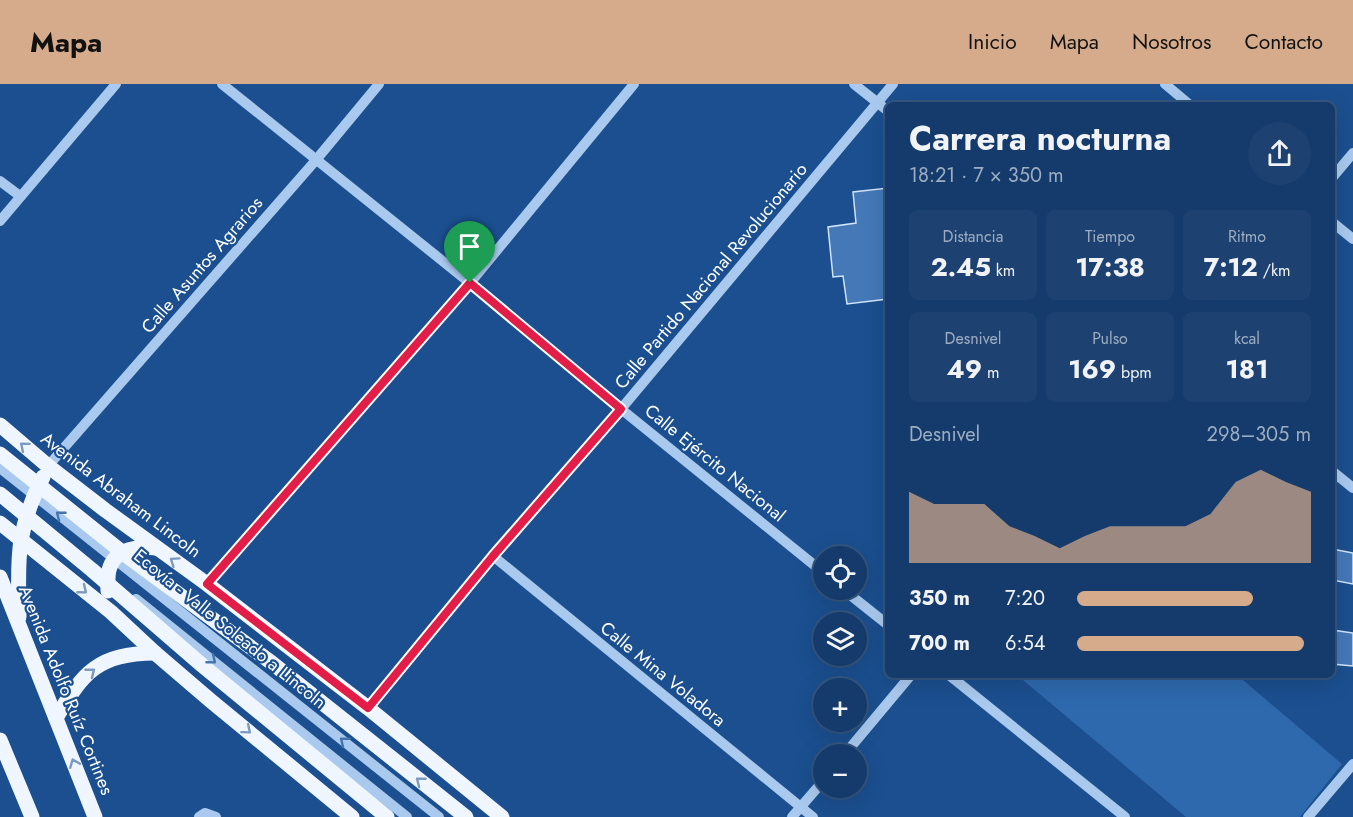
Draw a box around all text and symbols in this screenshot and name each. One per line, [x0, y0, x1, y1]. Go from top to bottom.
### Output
text: Mapa [30, 22, 102, 63]
text: Inicio [968, 27, 1017, 57]
text: Mapa [1050, 27, 1099, 57]
text: Nosotros [1132, 27, 1211, 57]
text: Contacto [1244, 27, 1323, 57]
text: Carrera nocturna [909, 115, 1171, 162]
button: share [1248, 122, 1311, 185]
street label: Calle Partido Nacional Revolucionario [608, 157, 814, 395]
text: 18:21 · 7 × 350 m [909, 161, 1064, 190]
street label: Calle Asuntos Agrarios [135, 191, 269, 339]
pin [444, 221, 495, 283]
text: Distancia [943, 225, 1003, 248]
text: Tiempo [1085, 225, 1135, 248]
text: Ritmo [1228, 225, 1266, 248]
icon: arrive [453, 230, 486, 263]
text: 2.45 [931, 248, 991, 286]
text: 17:38 [1075, 248, 1145, 286]
text: 7:12 [1204, 248, 1258, 286]
text: km [991, 259, 1015, 282]
text: /km [1258, 259, 1290, 282]
text: Desnivel [945, 327, 1001, 350]
text: Pulso [1092, 327, 1128, 350]
text: kcal [1234, 327, 1260, 350]
text: 49 [947, 350, 982, 388]
text: 169 [1068, 350, 1116, 388]
text: 181 [1226, 350, 1268, 388]
text: m [982, 361, 999, 384]
text: bpm [1116, 361, 1152, 384]
street label: Calle Ejército Nacional [639, 398, 791, 528]
text: Desnivel [909, 420, 980, 449]
text: 298–305 m [1207, 420, 1311, 449]
street label: Avenida Abraham Lincoln [35, 426, 207, 564]
one-way arrow [20, 442, 31, 453]
one-way arrow [56, 512, 67, 523]
street label: Ecovía - Valle Soleado a Lincoln [128, 543, 332, 715]
map controls [813, 546, 867, 798]
button: locate [813, 546, 867, 600]
one-way arrow [170, 557, 181, 568]
street label: Avenida Adolfo Ruíz Cortines [12, 581, 120, 799]
one-way arrow [76, 582, 87, 593]
text: 350 m [909, 584, 970, 613]
text: 7:20 [1005, 584, 1045, 613]
button: layers [813, 612, 867, 666]
street label: Calle Mina Voladora [595, 615, 731, 733]
text: 700 m [909, 629, 970, 658]
text: 6:54 [1005, 629, 1045, 658]
one-way arrow [205, 652, 216, 663]
one-way arrow [84, 668, 95, 679]
button: + [813, 678, 867, 732]
one-way arrow [240, 723, 251, 734]
one-way arrow [340, 738, 351, 749]
button: − [813, 744, 867, 798]
one-way arrow [69, 758, 81, 769]
one-way arrow [416, 777, 427, 788]

